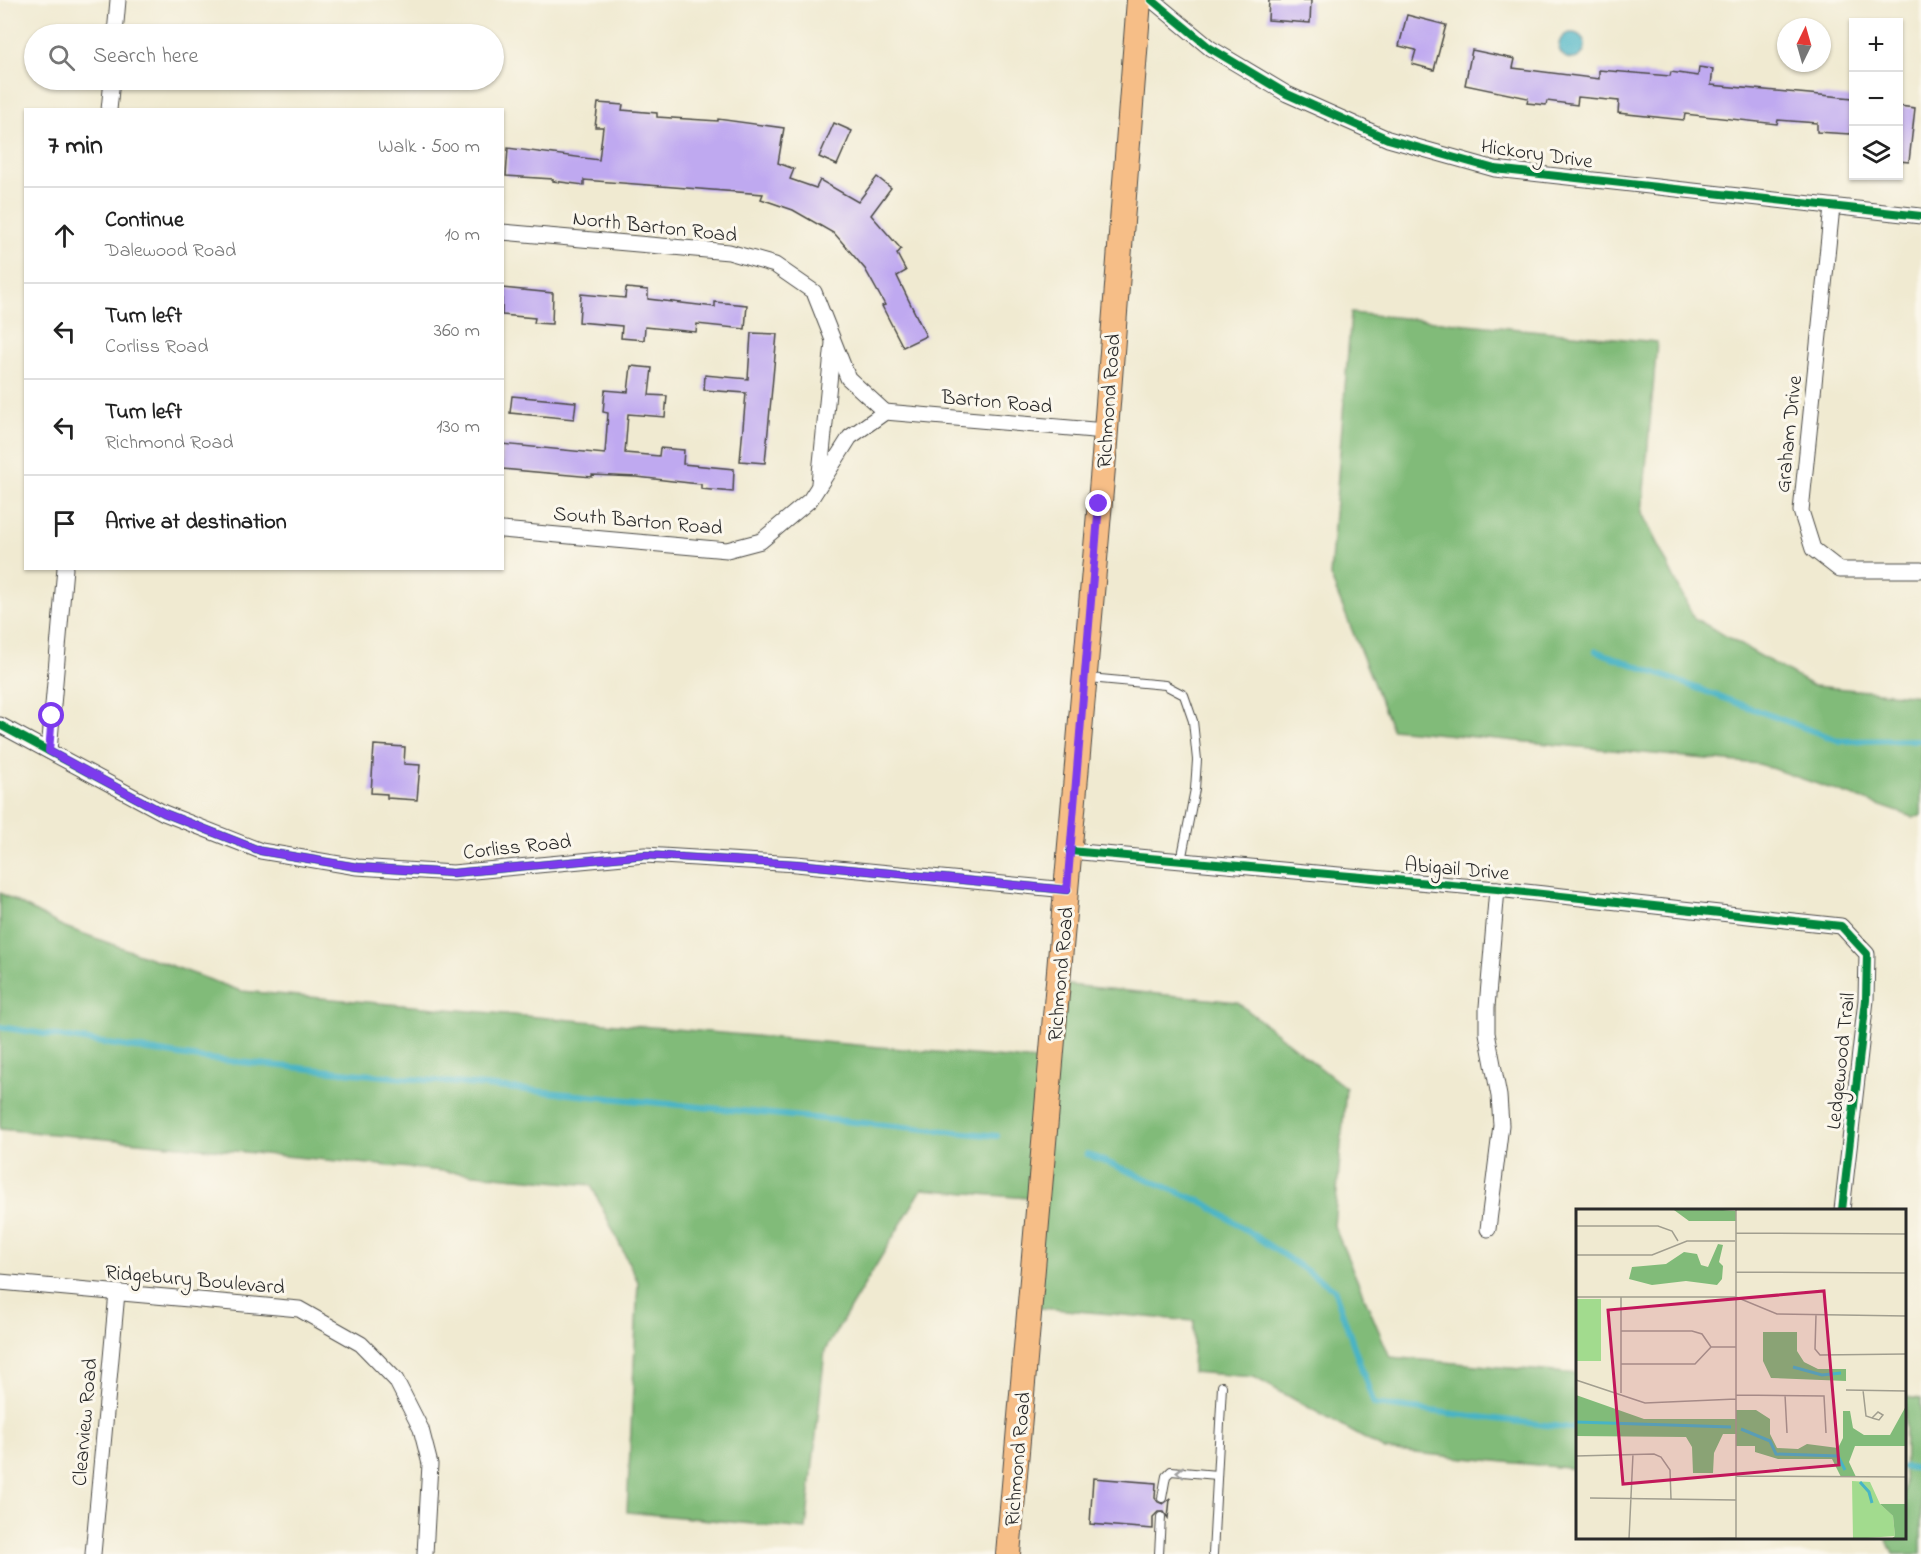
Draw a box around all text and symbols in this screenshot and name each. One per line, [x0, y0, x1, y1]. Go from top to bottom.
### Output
north arrow [1777, 18, 1831, 72]
map controls [1849, 18, 1903, 180]
button: + [1849, 18, 1903, 72]
search box [24, 24, 504, 90]
icon: search [45, 41, 78, 74]
text: Search here [93, 41, 198, 73]
button: − [1849, 72, 1903, 126]
button: layers [1849, 126, 1903, 180]
text: 7 min [48, 128, 103, 166]
street label: Hickory Drive [1479, 132, 1595, 180]
text: Walk · 500 m [378, 133, 480, 162]
street label: North Barton Road [571, 204, 739, 252]
text: Continue [105, 205, 184, 237]
icon: ahead [48, 219, 81, 252]
text: 10 m [444, 221, 480, 250]
text: Dalewood Road [105, 237, 236, 266]
text: Turn left [105, 301, 182, 333]
icon: left [48, 315, 81, 348]
text: 360 m [434, 317, 480, 346]
text: Corliss Road [105, 333, 208, 362]
street label: Richmond Road [1090, 333, 1130, 470]
street label: Graham Drive [1769, 374, 1811, 494]
street label: Barton Road [939, 383, 1054, 423]
text: Turn left [105, 397, 182, 429]
icon: left [48, 411, 81, 444]
text: 130 m [436, 413, 480, 442]
text: Richmond Road [105, 429, 234, 458]
route end [1085, 490, 1111, 516]
street label: South Barton Road [552, 500, 724, 544]
icon: arrive [48, 507, 81, 540]
text: Arrive at destination [105, 507, 287, 539]
route start [38, 702, 64, 728]
street label: Corliss Road [462, 827, 573, 869]
street label: Abigail Drive [1403, 850, 1511, 892]
street label: Richmond Road [1041, 905, 1083, 1043]
street label: Ledgewood Trail [1820, 991, 1866, 1131]
inset map [1576, 1209, 1906, 1539]
street label: Ridgebury Boulevard [104, 1258, 286, 1306]
street label: Clearview Road [65, 1357, 107, 1487]
street label: Richmond Road [998, 1390, 1040, 1528]
one-way arrow [1175, 1466, 1184, 1478]

